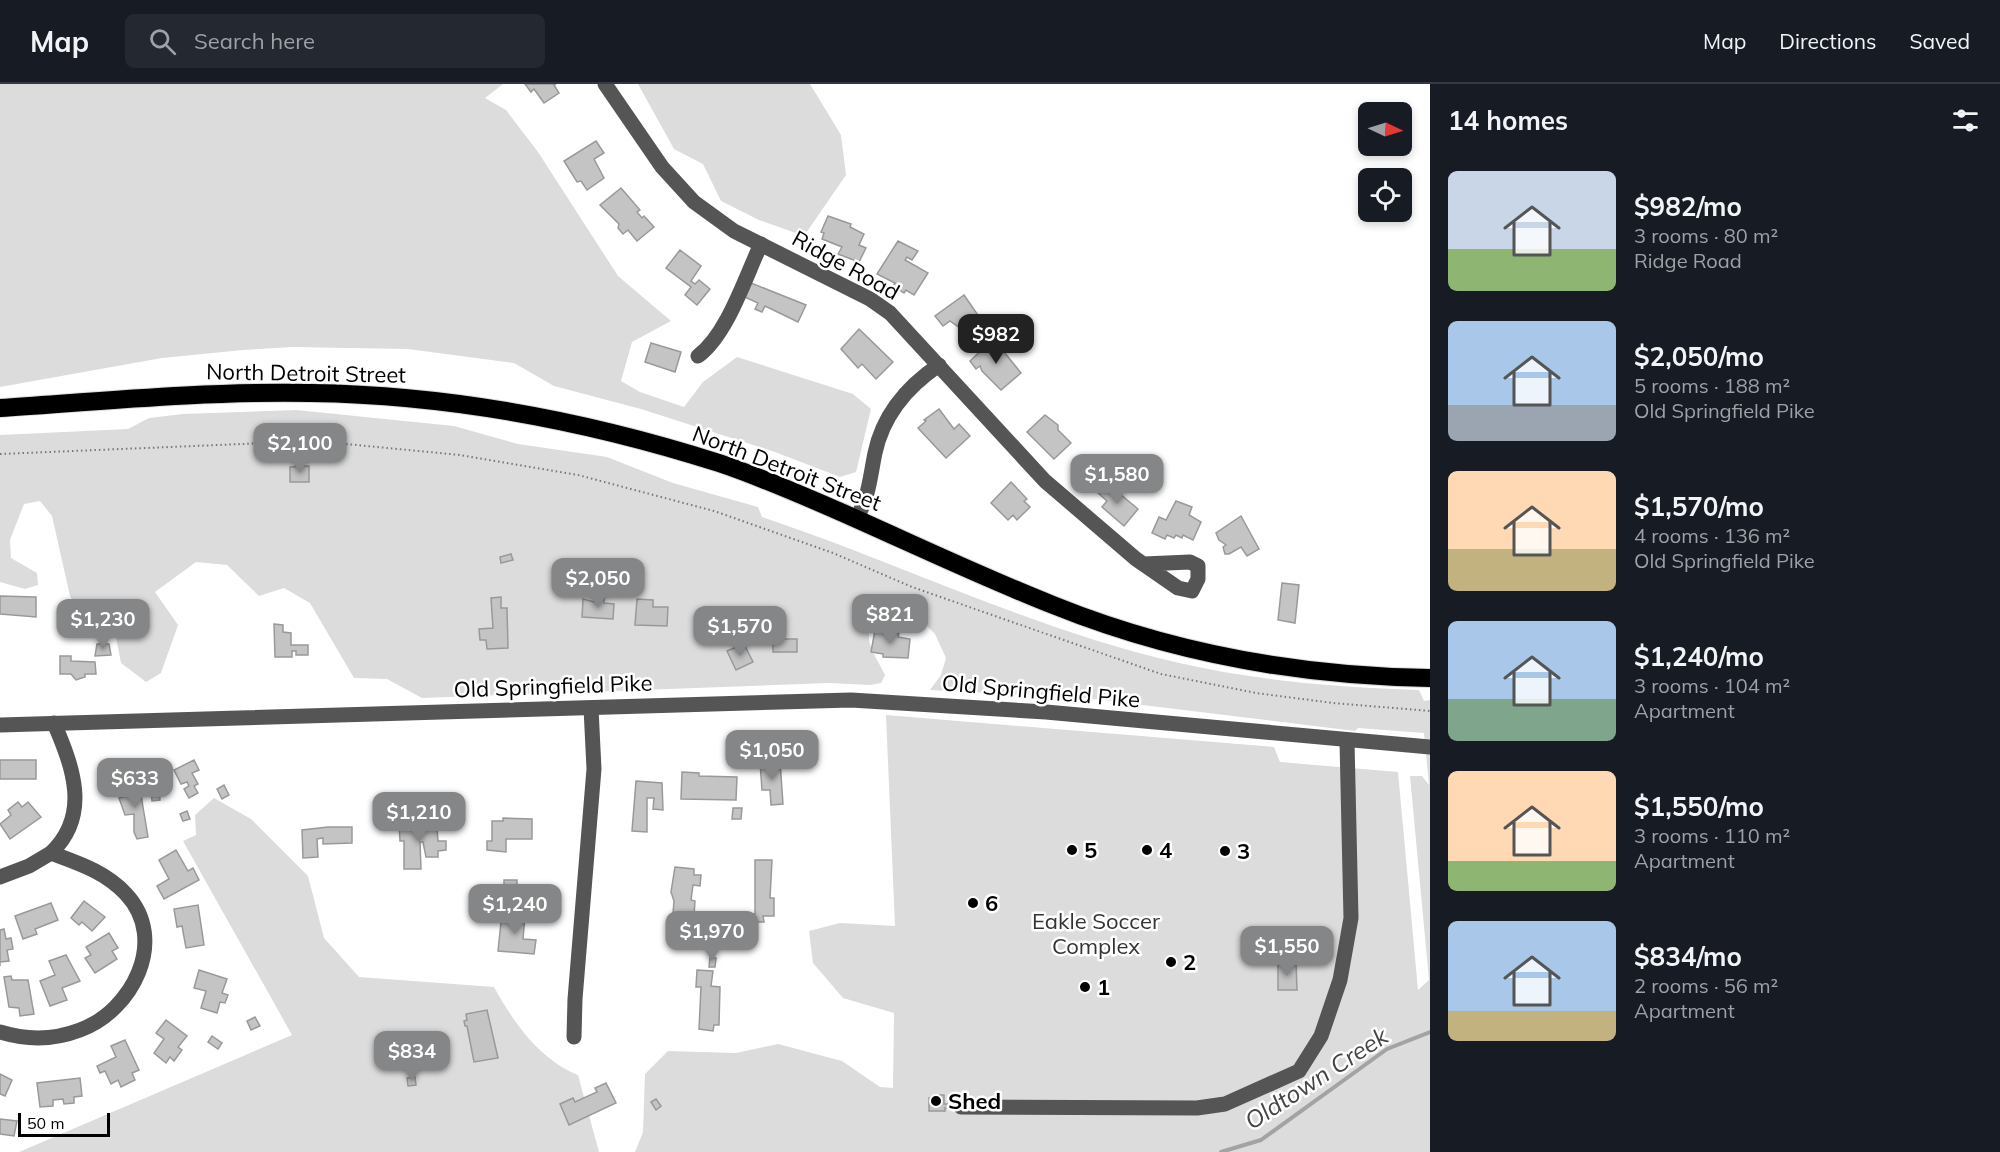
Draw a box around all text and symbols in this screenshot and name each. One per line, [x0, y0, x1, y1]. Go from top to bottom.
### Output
search box [125, 14, 545, 68]
text: Map [30, 24, 89, 59]
icon: search [146, 25, 179, 58]
text: Search here [194, 27, 315, 55]
text: Map [1703, 28, 1746, 54]
text: Directions [1779, 28, 1876, 54]
text: Saved [1909, 28, 1970, 54]
north arrow [1358, 102, 1412, 156]
map controls [1358, 102, 1412, 222]
text: 14 homes [1448, 104, 1568, 137]
icon: filters [1949, 104, 1982, 137]
button: locate [1358, 168, 1412, 222]
text: $982/mo [1634, 190, 1742, 223]
icon: home [1496, 195, 1568, 267]
text: 3 rooms · 80 m² [1634, 223, 1778, 248]
street label: Ridge Road [787, 224, 905, 306]
text: Ridge Road [1634, 248, 1742, 273]
pin: $982 [960, 314, 1032, 365]
text: $982 [972, 321, 1020, 346]
text: $2,050/mo [1634, 340, 1764, 373]
icon: home [1496, 345, 1568, 417]
street label: North Detroit Street [206, 357, 406, 389]
text: 5 rooms · 188 m² [1634, 373, 1790, 398]
text: Old Springfield Pike [1634, 398, 1815, 423]
street label: North Detroit Street [689, 419, 886, 517]
pin: $2,100 [251, 423, 349, 474]
text: $2,100 [268, 430, 332, 455]
pin: $1,580 [1068, 454, 1166, 505]
text: $1,580 [1085, 461, 1149, 486]
text: $1,570/mo [1634, 490, 1764, 523]
icon: home [1496, 495, 1568, 567]
text: 4 rooms · 136 m² [1634, 523, 1790, 548]
text: Old Springfield Pike [1634, 548, 1815, 573]
pin: $2,050 [549, 558, 647, 609]
text: $2,050 [566, 565, 630, 590]
pin: $821 [854, 594, 926, 645]
pin: $1,230 [54, 599, 152, 650]
text: $821 [866, 601, 914, 626]
text: $1,230 [71, 606, 135, 631]
pin: $1,570 [691, 606, 789, 657]
text: $1,570 [708, 613, 772, 638]
text: $1,240/mo [1634, 640, 1764, 673]
icon: home [1496, 645, 1568, 717]
street label: Old Springfield Pike [941, 668, 1141, 714]
street label: Old Springfield Pike [453, 669, 653, 703]
text: 3 rooms · 104 m² [1634, 673, 1790, 698]
text: Apartment [1634, 698, 1735, 723]
pin: $1,050 [723, 730, 821, 781]
text: $1,050 [740, 737, 804, 762]
pin: $633 [99, 758, 171, 809]
text: $633 [111, 765, 159, 790]
text: $1,550/mo [1634, 790, 1764, 823]
pin: $1,210 [370, 792, 468, 843]
icon: home [1496, 795, 1568, 867]
text: $1,210 [387, 799, 451, 824]
text: 3 rooms · 110 m² [1634, 823, 1790, 848]
place label: 5 [1084, 836, 1097, 864]
place label: 4 [1159, 836, 1172, 864]
place label: 3 [1237, 837, 1250, 865]
marker: 5 [1065, 843, 1079, 857]
marker: 4 [1140, 843, 1154, 857]
marker: 3 [1218, 844, 1232, 858]
text: Apartment [1634, 848, 1735, 873]
pin: $1,240 [466, 884, 564, 935]
place label: 6 [985, 889, 998, 917]
text: $1,240 [483, 891, 547, 916]
marker: 6 [966, 896, 980, 910]
park label: Eakle Soccer Complex [1032, 907, 1160, 960]
pin: $1,970 [663, 911, 761, 962]
text: $1,970 [680, 918, 744, 943]
pin: $1,550 [1238, 926, 1336, 977]
text: $1,550 [1255, 933, 1319, 958]
text: $834/mo [1634, 940, 1742, 973]
icon: home [1496, 945, 1568, 1017]
place label: 2 [1183, 948, 1196, 976]
marker: 2 [1164, 955, 1178, 969]
place label: 1 [1097, 973, 1110, 1001]
text: 2 rooms · 56 m² [1634, 973, 1778, 998]
marker: 1 [1078, 980, 1092, 994]
text: Apartment [1634, 998, 1735, 1023]
water label: Oldtown Creek [1239, 1020, 1394, 1136]
pin: $834 [376, 1031, 448, 1082]
text: $834 [388, 1038, 436, 1063]
place label: Shed [948, 1087, 1001, 1115]
marker: Shed [929, 1094, 943, 1108]
scale bar [18, 1110, 110, 1138]
text: 50 m [27, 1113, 64, 1133]

